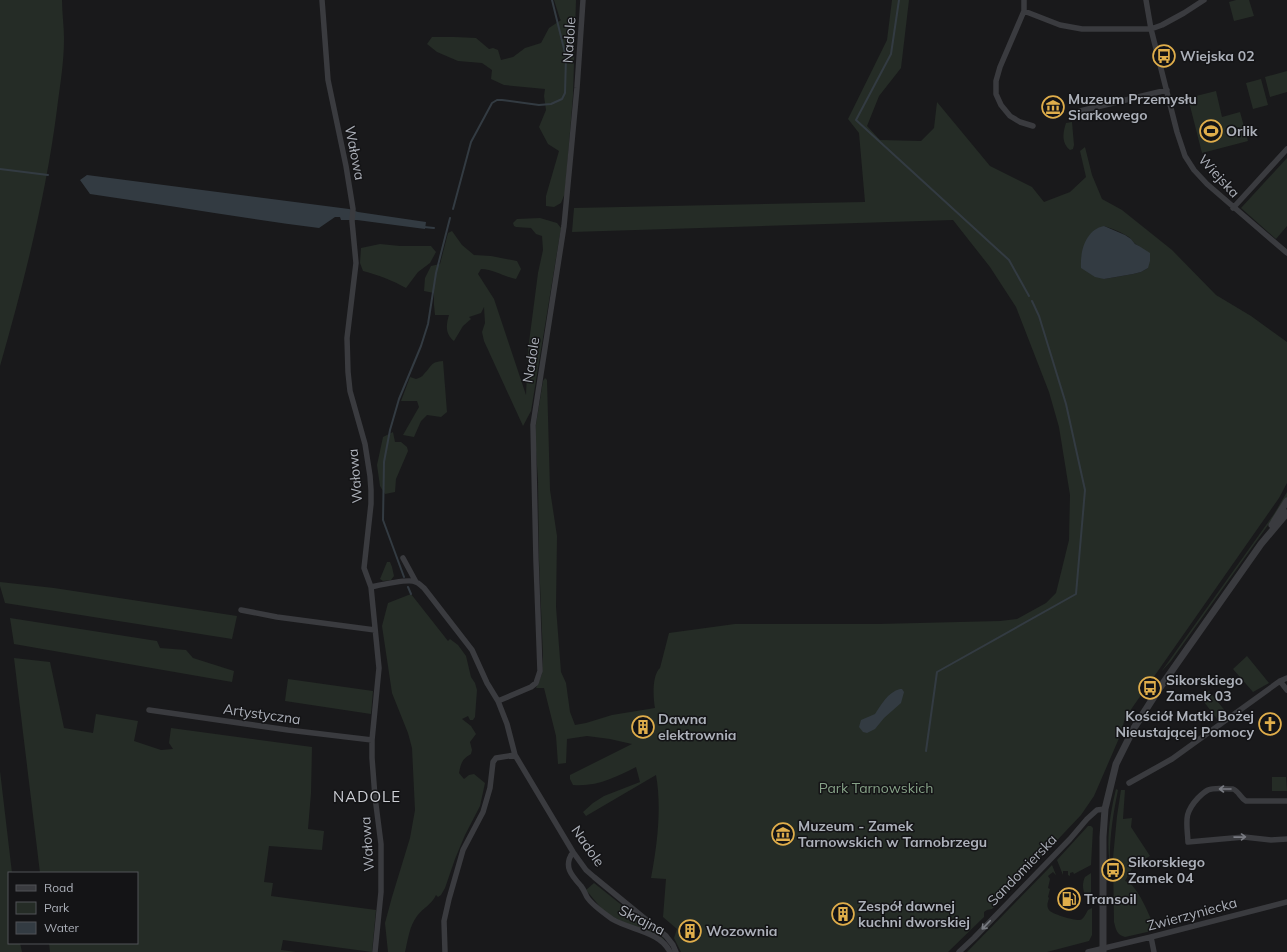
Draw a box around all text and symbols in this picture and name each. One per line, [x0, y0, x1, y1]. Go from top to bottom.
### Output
street label: Nadole [558, 16, 580, 64]
bus stop icon: Wiejska 02 [1151, 43, 1177, 69]
place label: Wiejska 02 [1180, 47, 1255, 65]
place label: Muzeum Przemysłu Siarkowego [1068, 90, 1197, 124]
museum icon: Muzeum Przemysłu Siarkowego [1040, 94, 1066, 120]
sports icon: Orlik [1198, 118, 1224, 144]
place label: Orlik [1226, 122, 1258, 140]
street label: Wałowa [341, 124, 369, 182]
street label: Wiejska [1195, 151, 1243, 201]
street label: Nadole [518, 336, 544, 384]
street label: Wałowa [344, 448, 366, 504]
place label: Sikorskiego Zamek 03 [1166, 671, 1243, 705]
bus stop icon: Sikorskiego Zamek 03 [1137, 675, 1163, 701]
street label: Artystyczna [222, 700, 302, 728]
place label: Kościół Matki Bożej Nieustającej Pomocy [1116, 707, 1254, 741]
place label: Dawna elektrownia [658, 710, 737, 744]
church icon: Kościół Matki Bożej Nieustającej Pomocy [1257, 711, 1283, 737]
building icon: Dawna elektrownia [630, 714, 656, 740]
park label: Park Tarnowskich [819, 779, 933, 797]
one-way arrow [1219, 785, 1232, 793]
district label: NADOLE [333, 787, 401, 806]
street label: Wałowa [356, 816, 378, 872]
place label: Muzeum - Zamek Tarnowskich w Tarnobrzegu [798, 817, 987, 851]
museum icon: Muzeum - Zamek Tarnowskich w Tarnobrzegu [770, 821, 796, 847]
street label: Nadole [567, 822, 609, 870]
street label: Sandomierska [983, 830, 1061, 910]
one-way arrow [1233, 833, 1246, 841]
place label: Sikorskiego Zamek 04 [1128, 853, 1205, 887]
bus stop icon: Sikorskiego Zamek 04 [1100, 857, 1126, 883]
legend [8, 872, 138, 944]
text: Road [44, 880, 73, 895]
fuel station icon: Transoil [1056, 886, 1082, 912]
place label: Transoil [1084, 890, 1137, 908]
street label: Zwierzyniecka [1145, 893, 1239, 935]
place label: Zespół dawnej kuchni dworskiej [858, 897, 970, 931]
text: Park [44, 900, 70, 915]
street label: Skrajna [616, 901, 668, 939]
building icon: Zespół dawnej kuchni dworskiej [830, 901, 856, 927]
building icon: Wozownia [677, 918, 703, 944]
text: Water [44, 920, 80, 935]
one-way arrow [981, 920, 991, 930]
place label: Wozownia [706, 922, 778, 940]

